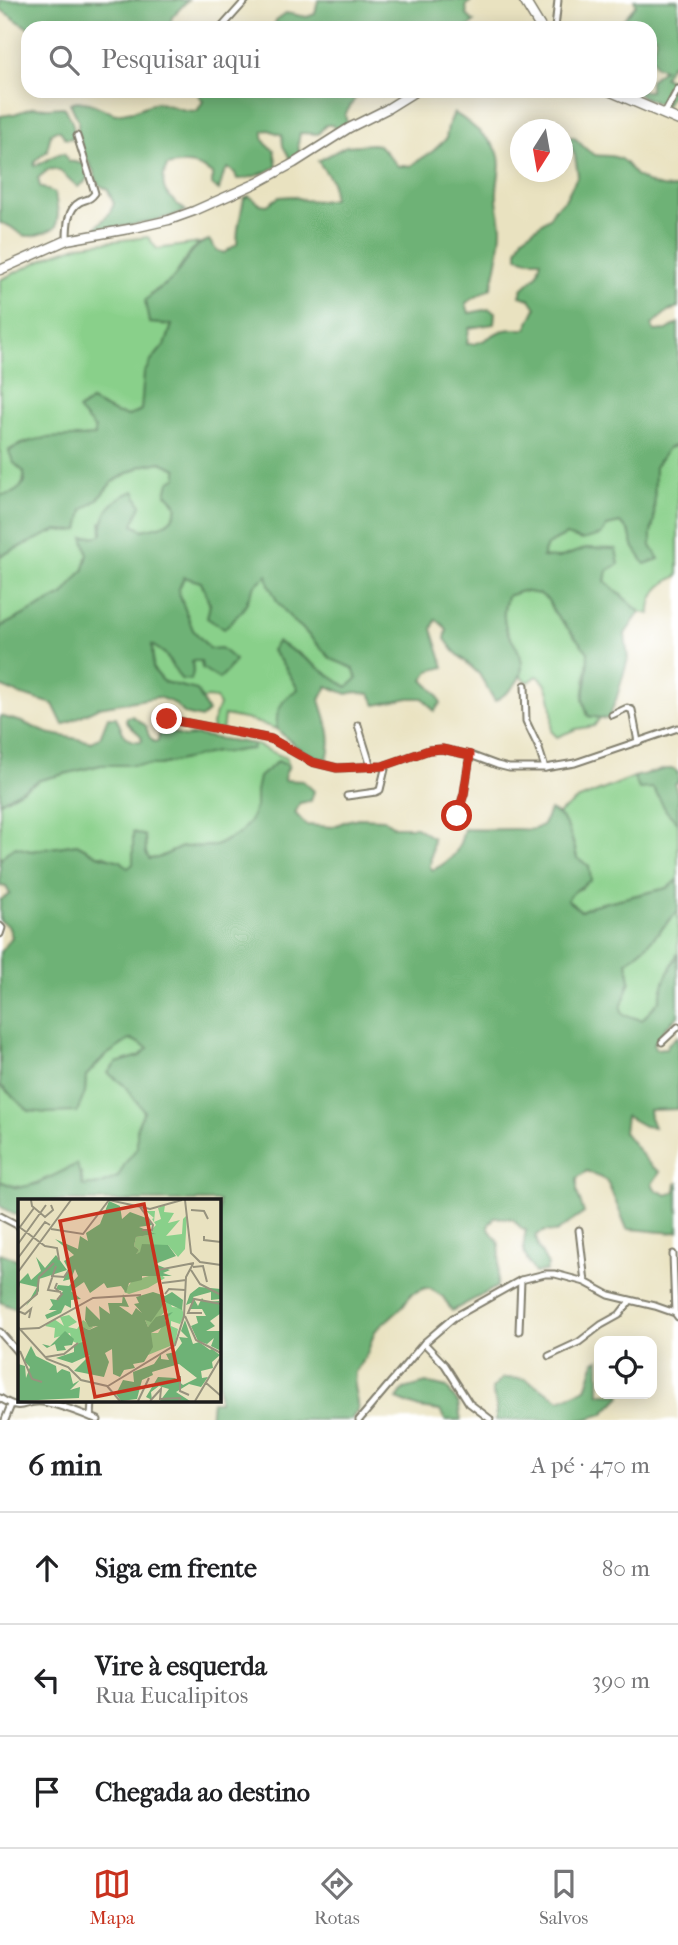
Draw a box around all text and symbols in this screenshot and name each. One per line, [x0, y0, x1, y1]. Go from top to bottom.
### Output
search box [21, 21, 657, 98]
icon: search [45, 41, 83, 79]
text: Pesquisar aqui [101, 44, 261, 75]
north arrow [510, 119, 573, 182]
route end [151, 703, 182, 734]
route start [441, 800, 472, 831]
inset map [18, 1199, 220, 1402]
map controls [594, 1336, 657, 1399]
button: locate [594, 1336, 657, 1399]
text: 6 min [28, 1448, 102, 1483]
text: A pé · 470 m [531, 1452, 650, 1479]
icon: ahead [28, 1549, 66, 1587]
text: Siga em frente [95, 1553, 257, 1584]
text: 80 m [602, 1555, 650, 1582]
text: Vire à esquerda [95, 1651, 267, 1682]
icon: left [28, 1661, 66, 1699]
text: 390 m [592, 1667, 650, 1694]
text: Rua Eucalipitos [95, 1682, 248, 1709]
icon: arrive [28, 1773, 66, 1811]
text: Chegada ao destino [95, 1777, 310, 1808]
tab: Mapa [90, 1865, 135, 1929]
tab: Rotas [314, 1865, 360, 1929]
tab: Salvos [539, 1865, 588, 1929]

